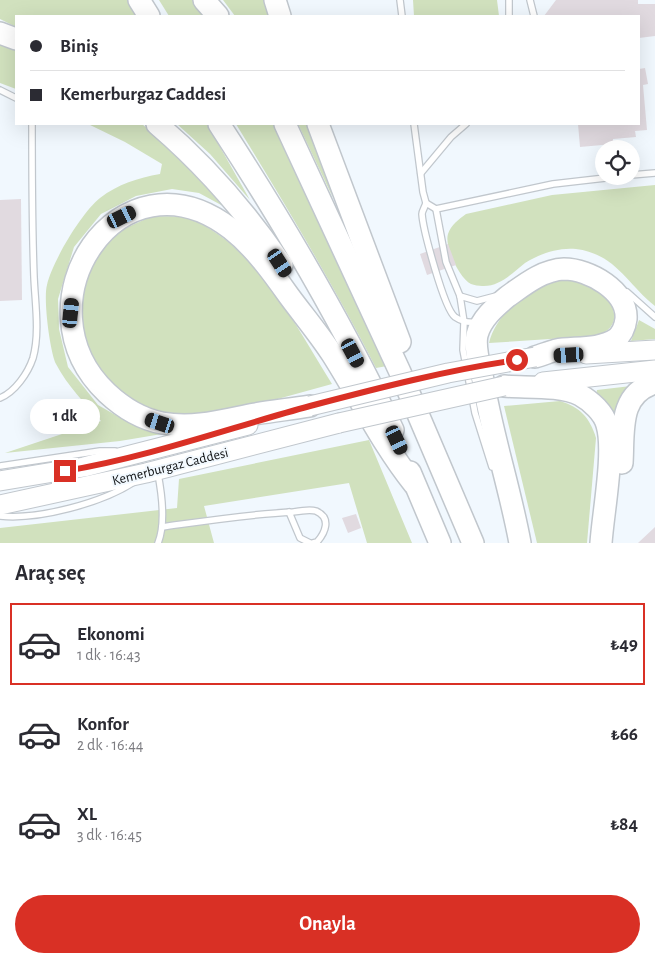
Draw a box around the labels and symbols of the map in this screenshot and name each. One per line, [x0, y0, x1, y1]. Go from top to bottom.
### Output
car [105, 204, 138, 230]
car [265, 246, 294, 280]
car [61, 297, 80, 329]
car [339, 336, 366, 370]
car [553, 347, 584, 363]
route start [506, 349, 528, 371]
callout: 1 dk [30, 398, 100, 434]
car [143, 411, 176, 435]
car [383, 423, 410, 457]
street label: Kemerburgaz Caddesi [111, 446, 230, 488]
route end [54, 460, 76, 482]

